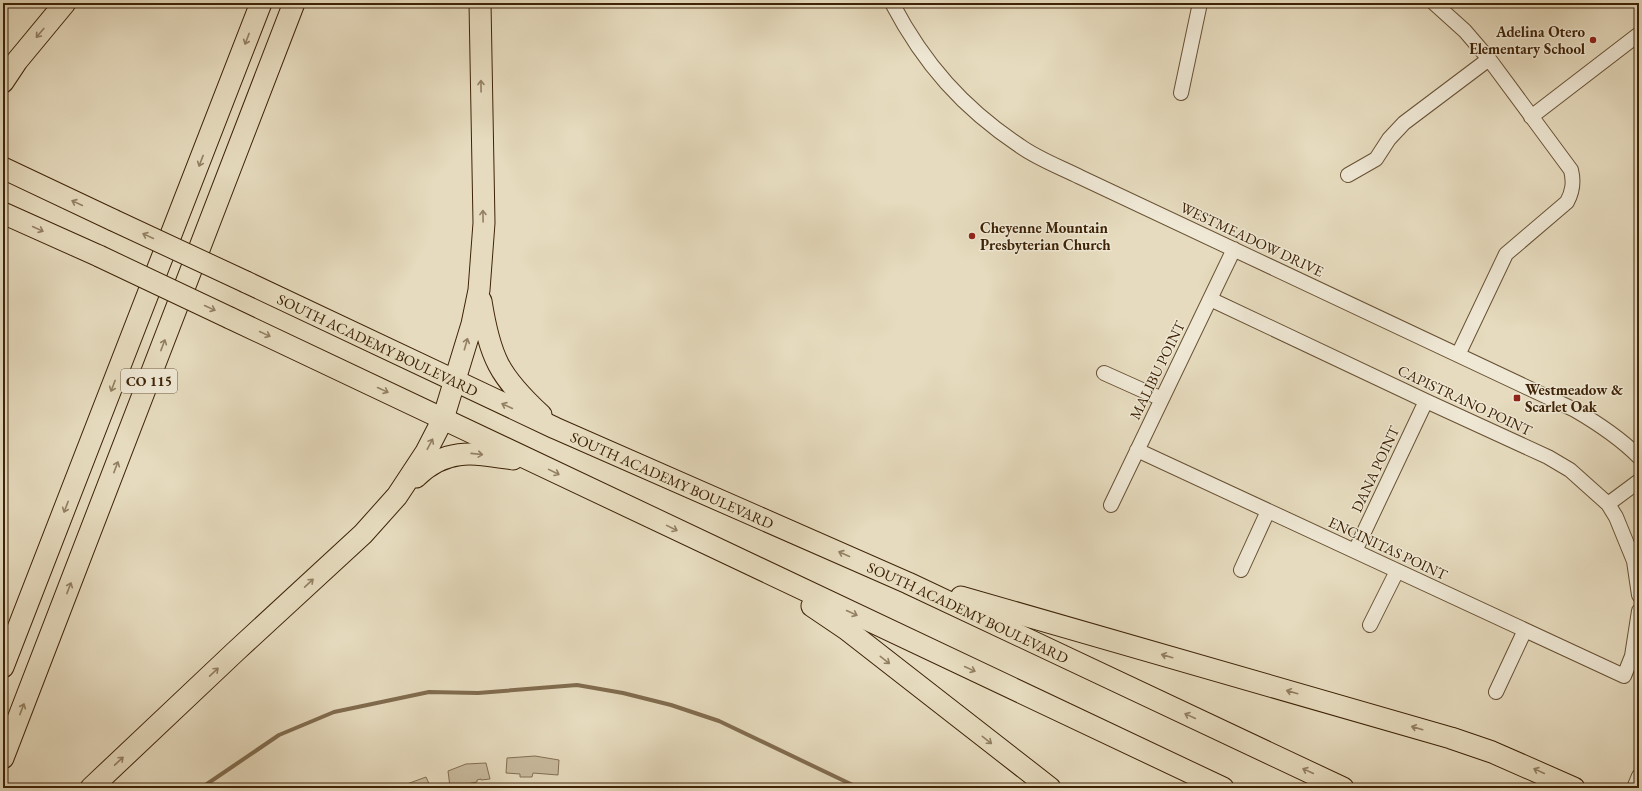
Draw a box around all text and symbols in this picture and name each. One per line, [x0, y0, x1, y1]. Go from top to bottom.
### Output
place label: Adelina Otero Elementary School [1469, 22, 1586, 58]
one-way arrow [36, 28, 45, 38]
one-way arrow [243, 33, 251, 45]
marker: Adelina Otero Elementary School [1588, 35, 1598, 45]
one-way arrow [477, 80, 485, 93]
one-way arrow [196, 154, 204, 166]
street label: WESTMEADOW DRIVE [1177, 197, 1327, 281]
one-way arrow [72, 199, 84, 206]
one-way arrow [480, 210, 487, 223]
place label: Cheyenne Mountain Presbyterian Church [980, 218, 1111, 254]
one-way arrow [32, 226, 44, 233]
marker: Cheyenne Mountain Presbyterian Church [967, 231, 977, 241]
one-way arrow [142, 232, 154, 239]
street label: SOUTH ACADEMY BOULEVARD [275, 289, 481, 400]
one-way arrow [204, 305, 216, 312]
street label: MALIBU POINT [1125, 317, 1189, 422]
one-way arrow [259, 331, 271, 338]
one-way arrow [463, 338, 470, 351]
one-way arrow [159, 340, 167, 352]
street label: CAPISTRANO POINT [1395, 360, 1536, 440]
road number: CO 115 [121, 369, 177, 393]
one-way arrow [108, 380, 116, 392]
place label: Westmeadow & Scarlet Oak [1525, 380, 1623, 416]
one-way arrow [376, 387, 388, 394]
marker: Westmeadow & Scarlet Oak [1512, 393, 1522, 403]
one-way arrow [502, 402, 514, 409]
street label: DANA POINT [1347, 422, 1404, 515]
street label: SOUTH ACADEMY BOULEVARD [568, 427, 777, 532]
one-way arrow [427, 438, 434, 450]
one-way arrow [470, 451, 483, 458]
one-way arrow [113, 461, 121, 473]
one-way arrow [548, 469, 560, 476]
one-way arrow [61, 501, 69, 513]
street label: ENCINITAS POINT [1326, 512, 1451, 584]
one-way arrow [665, 525, 677, 532]
one-way arrow [838, 550, 850, 558]
street label: SOUTH ACADEMY BOULEVARD [865, 557, 1072, 667]
one-way arrow [304, 579, 314, 588]
one-way arrow [66, 582, 74, 594]
one-way arrow [846, 610, 858, 617]
one-way arrow [1160, 652, 1173, 659]
one-way arrow [880, 655, 891, 664]
one-way arrow [964, 666, 976, 673]
one-way arrow [209, 667, 219, 677]
one-way arrow [1285, 688, 1298, 695]
one-way arrow [19, 703, 27, 715]
one-way arrow [1184, 712, 1196, 719]
one-way arrow [1410, 724, 1423, 731]
one-way arrow [982, 736, 993, 745]
one-way arrow [114, 756, 124, 766]
one-way arrow [1302, 767, 1314, 774]
one-way arrow [1533, 767, 1545, 775]

